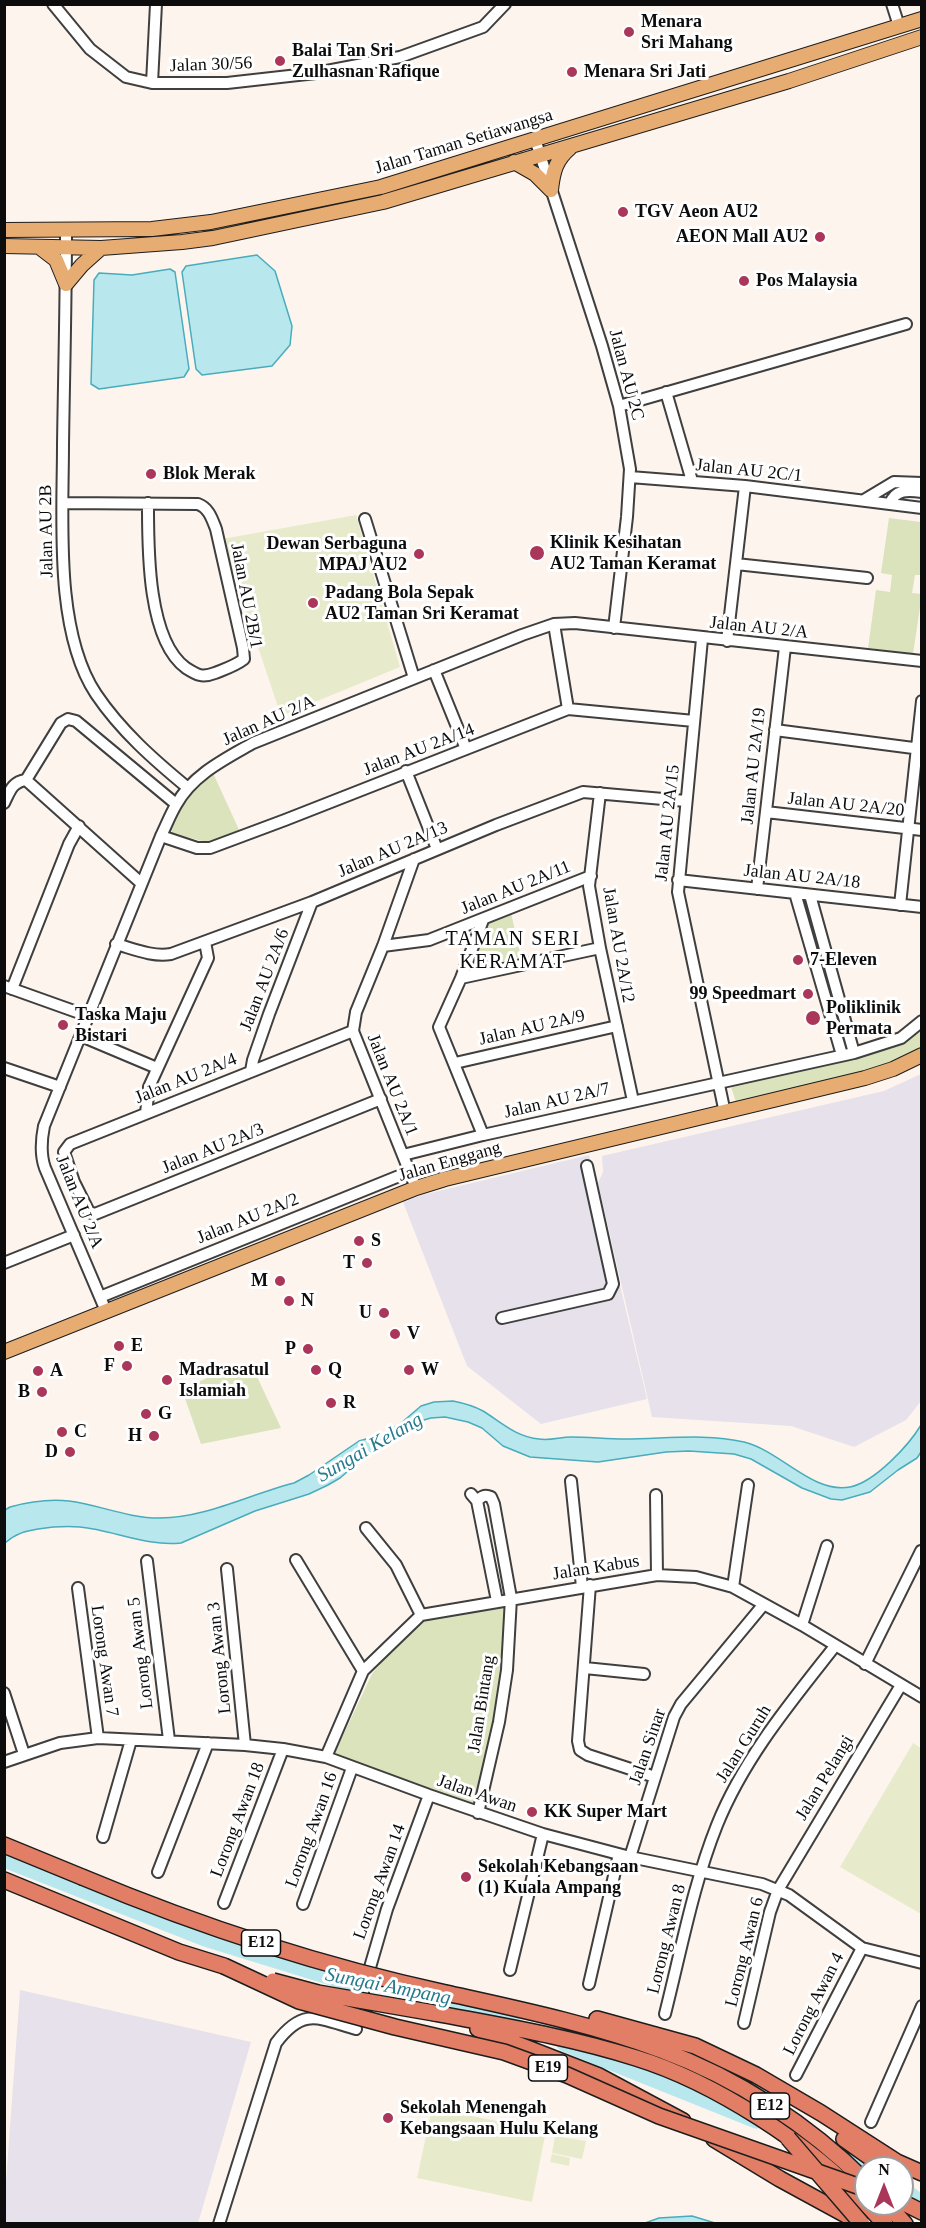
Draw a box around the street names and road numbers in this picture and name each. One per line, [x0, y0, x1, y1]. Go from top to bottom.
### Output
street label: Jalan 30/56 [169, 53, 253, 77]
street label: Jalan Taman Setiawangsa [373, 105, 555, 179]
street label: Jalan AU 2C [604, 327, 648, 423]
street label: Jalan AU 2C/1 [695, 455, 803, 487]
street label: Jalan AU 2B [35, 484, 59, 578]
street label: Jalan AU 2B/1 [225, 541, 267, 651]
street label: Jalan AU 2/A [709, 612, 809, 644]
street label: Jalan AU 2/A [219, 691, 319, 751]
street label: Jalan AU 2A/19 [737, 707, 771, 825]
street label: Jalan AU 2A/14 [361, 719, 477, 781]
street label: Jalan AU 2A/15 [651, 764, 685, 882]
street label: Jalan AU 2A/20 [787, 788, 905, 822]
street label: Jalan AU 2A/13 [335, 817, 451, 883]
street label: Jalan AU 2A/11 [458, 856, 574, 920]
street label: Jalan AU 2A/18 [743, 860, 861, 894]
street label: Jalan AU 2A/12 [597, 886, 639, 1004]
street label: Jalan AU 2A/6 [236, 926, 294, 1034]
street label: Jalan AU 2A/9 [477, 1005, 587, 1051]
street label: Jalan AU 2A/1 [362, 1031, 422, 1139]
street label: Jalan AU 2A/4 [132, 1049, 240, 1109]
street label: Jalan AU 2A/7 [502, 1078, 612, 1124]
street label: Jalan AU 2A/3 [159, 1119, 267, 1179]
street label: Jalan Enggang [396, 1137, 504, 1187]
street label: Jalan AU 2/A [50, 1152, 108, 1252]
street label: Jalan AU 2A/2 [194, 1189, 302, 1249]
street label: Jalan Kabus [551, 1550, 641, 1586]
street label: Lorong Awan 5 [123, 1596, 159, 1710]
street label: Lorong Awan 3 [203, 1601, 237, 1715]
street label: Lorong Awan 7 [85, 1604, 123, 1718]
street label: Jalan Bintang [464, 1654, 500, 1754]
street label: Jalan Guruh [712, 1701, 776, 1787]
street label: Jalan Sinar [625, 1706, 671, 1788]
street label: Jalan Pelangi [791, 1732, 859, 1824]
street label: Lorong Awan 18 [206, 1759, 270, 1881]
street label: Lorong Awan 16 [281, 1769, 343, 1891]
street label: Jalan Awan [434, 1770, 520, 1818]
street label: Lorong Awan 14 [349, 1821, 411, 1943]
street label: Lorong Awan 8 [643, 1882, 691, 1996]
street label: Lorong Awan 6 [721, 1895, 769, 2009]
road number: E12 [242, 1930, 280, 1956]
street label: Lorong Awan 4 [779, 1949, 849, 2059]
road number: E19 [528, 2055, 568, 2081]
road number: E12 [750, 2093, 790, 2119]

